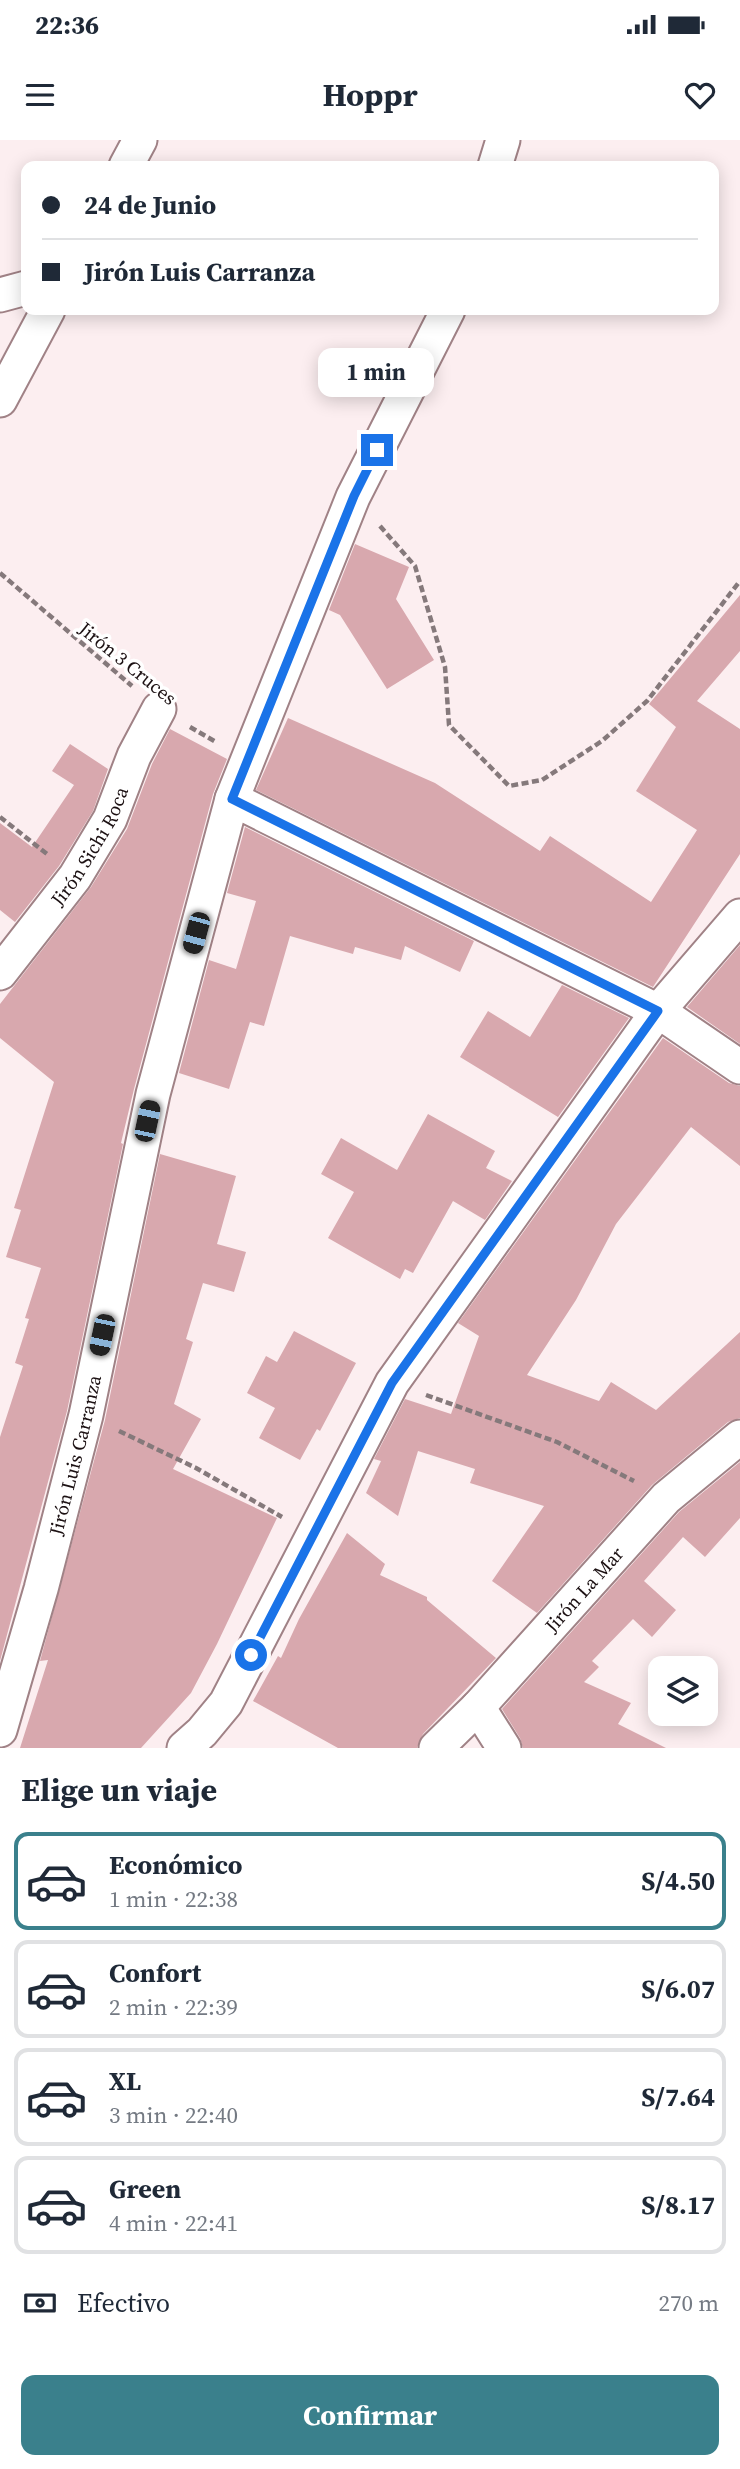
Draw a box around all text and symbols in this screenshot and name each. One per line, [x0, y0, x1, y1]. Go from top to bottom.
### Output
text: 22:36 [35, 7, 99, 43]
text: Hoppr [322, 73, 418, 117]
icon: menu [21, 76, 59, 114]
icon: heart [681, 76, 719, 114]
text: 24 de Junio [84, 187, 216, 223]
text: Jirón Luis Carranza [84, 254, 315, 290]
callout: 1 min [319, 348, 435, 398]
text: 1 min [346, 356, 406, 388]
route end [361, 434, 393, 466]
street label: Jirón 3 Cruces [73, 615, 182, 711]
street label: Jirón Sichi Roca [44, 783, 134, 912]
car [181, 910, 212, 956]
car [133, 1098, 162, 1144]
car [88, 1312, 117, 1358]
street label: Jirón Luis Carranza [42, 1372, 107, 1539]
street label: Jirón La Mar [538, 1541, 629, 1638]
route start [235, 1639, 267, 1671]
map controls [648, 1656, 718, 1726]
button: layers [648, 1656, 718, 1726]
text: Elige un viaje [21, 1768, 217, 1812]
text: Económico [109, 1847, 242, 1883]
icon: car [25, 1850, 88, 1913]
text: S/4.50 [641, 1863, 715, 1899]
text: 1 min · 22:38 [109, 1883, 238, 1915]
text: Confort [109, 1955, 201, 1991]
icon: car [25, 1958, 88, 2021]
text: S/6.07 [641, 1971, 715, 2007]
text: 2 min · 22:39 [109, 1991, 238, 2023]
text: XL [109, 2063, 141, 2099]
icon: car [25, 2066, 88, 2129]
text: S/7.64 [641, 2079, 715, 2115]
text: 3 min · 22:40 [109, 2099, 238, 2131]
text: Green [109, 2171, 181, 2207]
icon: car [25, 2174, 88, 2237]
text: S/8.17 [641, 2187, 715, 2223]
text: 4 min · 22:41 [109, 2207, 238, 2239]
icon: cash [21, 2284, 59, 2322]
text: Efectivo [77, 2285, 170, 2321]
text: 270 m [658, 2287, 719, 2319]
button: Confirmar [21, 2375, 719, 2455]

